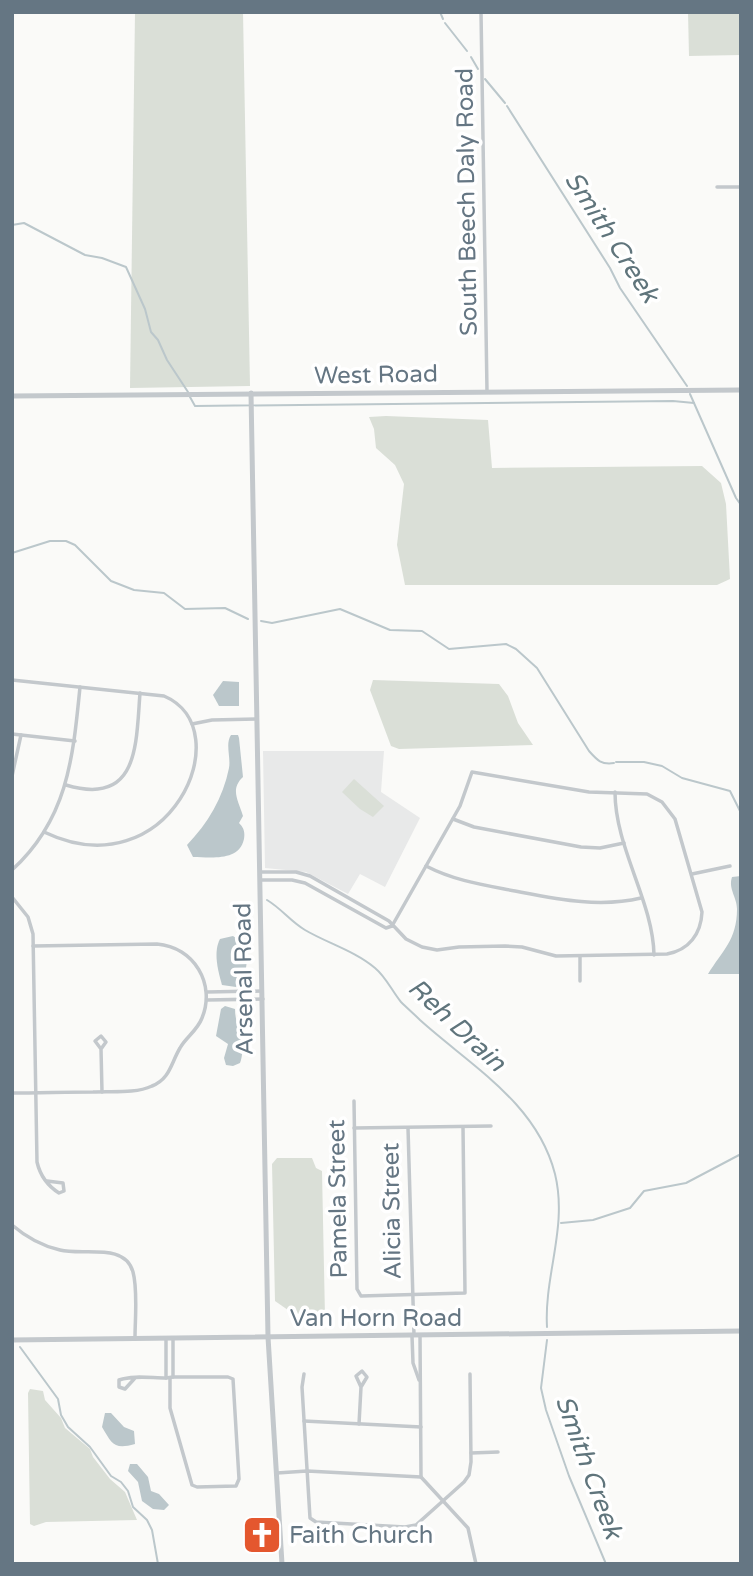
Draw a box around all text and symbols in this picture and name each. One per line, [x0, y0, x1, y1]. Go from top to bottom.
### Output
street label: South Beech Daly Road [450, 68, 484, 336]
water label: Smith Creek [558, 166, 667, 310]
street label: West Road [314, 359, 438, 391]
street label: Arsenal Road [228, 902, 260, 1056]
water label: Reh Drain [402, 972, 513, 1079]
street label: Pamela Street [322, 1119, 354, 1279]
street label: Alicia Street [376, 1142, 408, 1280]
street label: Van Horn Road [290, 1304, 462, 1333]
water label: Smith Creek [549, 1391, 630, 1544]
church icon: Faith Church [241, 1514, 283, 1556]
place label: Faith Church [289, 1521, 433, 1550]

